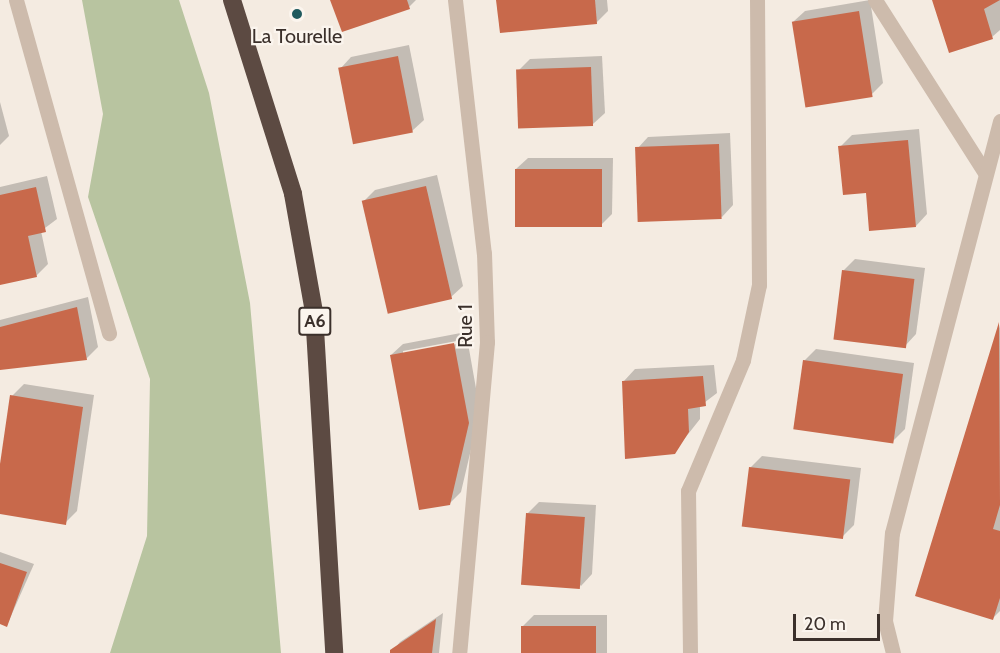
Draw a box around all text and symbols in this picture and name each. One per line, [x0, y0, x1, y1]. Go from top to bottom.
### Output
marker: La Tourelle [290, 7, 304, 21]
place label: La Tourelle [252, 24, 342, 48]
street label: Rue 1 [453, 304, 477, 348]
road number: A6 [297, 306, 333, 336]
scale bar [796, 602, 883, 640]
text: 20 m [804, 613, 846, 635]

